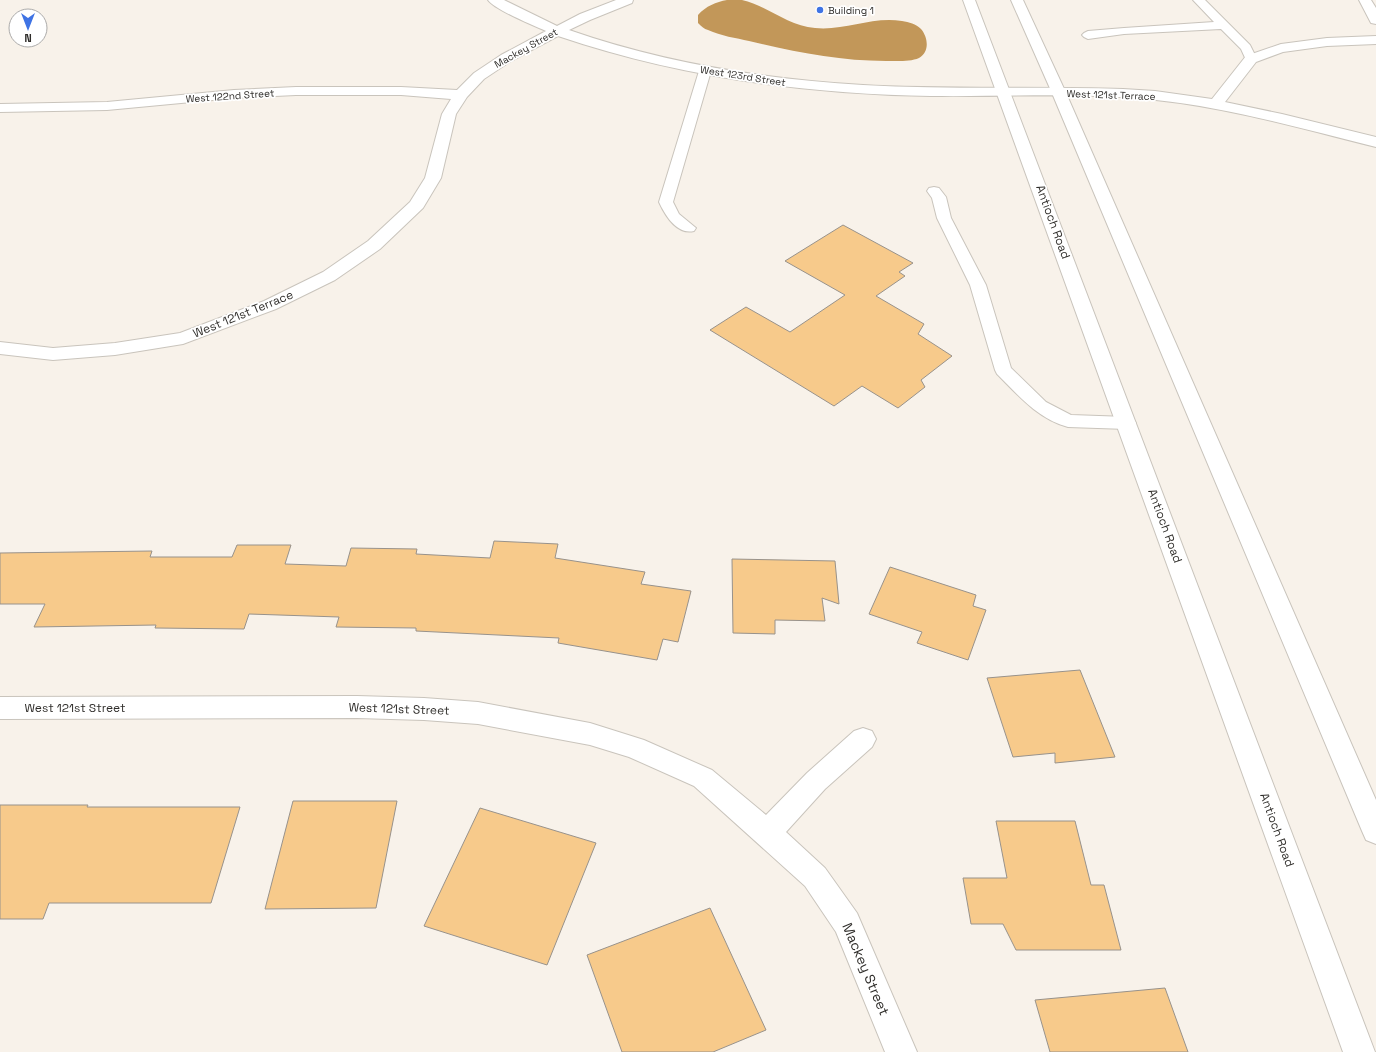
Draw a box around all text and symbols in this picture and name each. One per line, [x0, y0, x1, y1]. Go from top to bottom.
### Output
place label: Building 1 [828, 4, 874, 17]
marker: Building 1 [815, 5, 825, 15]
north arrow [8, 8, 48, 48]
street label: Mackey Street [492, 25, 560, 71]
text: N [24, 31, 32, 45]
street label: West 123rd Street [699, 63, 787, 89]
street label: West 122nd Street [185, 86, 275, 106]
street label: West 121st Terrace [1066, 87, 1156, 103]
street label: Antioch Road [1032, 183, 1074, 261]
street label: West 121st Terrace [190, 287, 296, 341]
street label: Antioch Road [1144, 487, 1186, 565]
street label: West 121st Street [348, 699, 450, 719]
street label: West 121st Street [25, 700, 125, 716]
street label: Antioch Road [1256, 791, 1298, 869]
street label: Mackey Street [838, 920, 894, 1018]

